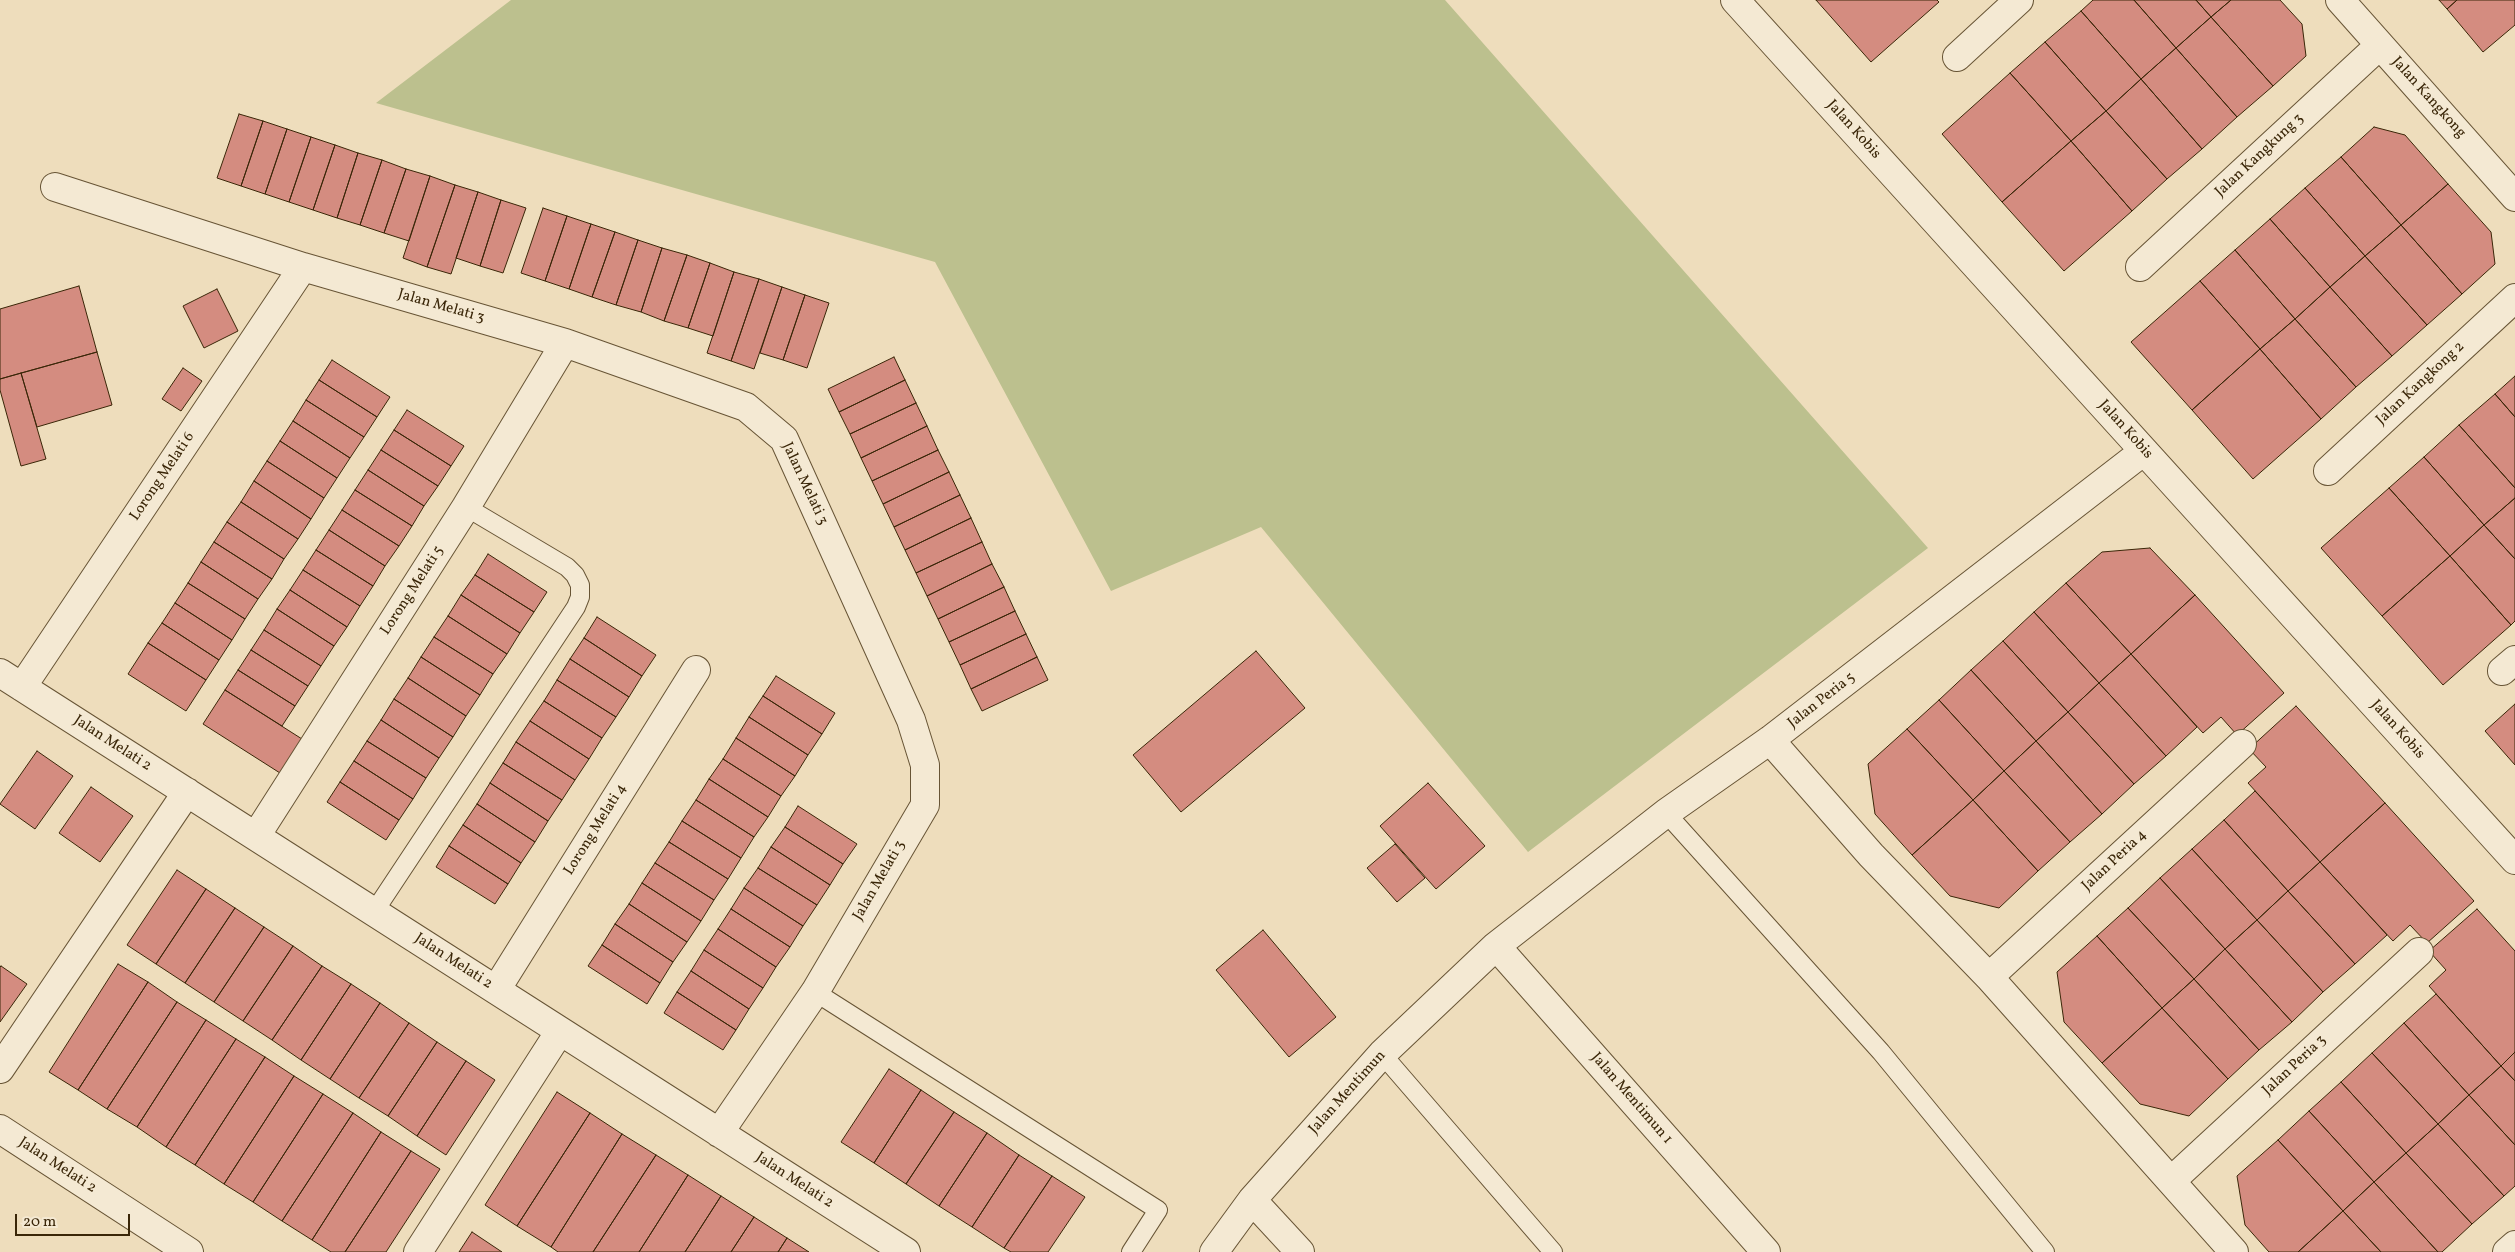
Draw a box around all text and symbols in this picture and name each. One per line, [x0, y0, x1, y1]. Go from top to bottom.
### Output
street label: Jalan Kangkong [2387, 54, 2469, 142]
street label: Jalan Kobis [1822, 97, 1884, 163]
street label: Jalan Kangkung 3 [2212, 110, 2308, 202]
street label: Jalan Melati 3 [396, 286, 486, 328]
street label: Jalan Kangkong 2 [2373, 338, 2469, 430]
street label: Jalan Kobis [2094, 397, 2156, 463]
street label: Lorong Melati 6 [127, 429, 199, 525]
street label: Jalan Melati 3 [777, 440, 831, 528]
street label: Lorong Melati 5 [377, 543, 449, 639]
street label: Jalan Peria 5 [1785, 669, 1859, 733]
street label: Jalan Kobis [2366, 697, 2428, 763]
street label: Jalan Melati 2 [70, 712, 154, 776]
street label: Lorong Melati 4 [561, 781, 631, 879]
street label: Jalan Peria 4 [2079, 826, 2151, 896]
street label: Jalan Melati 3 [850, 838, 910, 924]
street label: Jalan Melati 2 [411, 930, 495, 994]
street label: Jalan Peria 3 [2259, 1032, 2331, 1100]
street label: Jalan Mentimun [1306, 1047, 1390, 1139]
street label: Jalan Mentimun 1 [1586, 1050, 1676, 1148]
street label: Jalan Melati 2 [15, 1134, 99, 1198]
street label: Jalan Melati 2 [752, 1149, 836, 1213]
scale bar [18, 1204, 132, 1236]
text: 20 m [23, 1212, 56, 1233]

